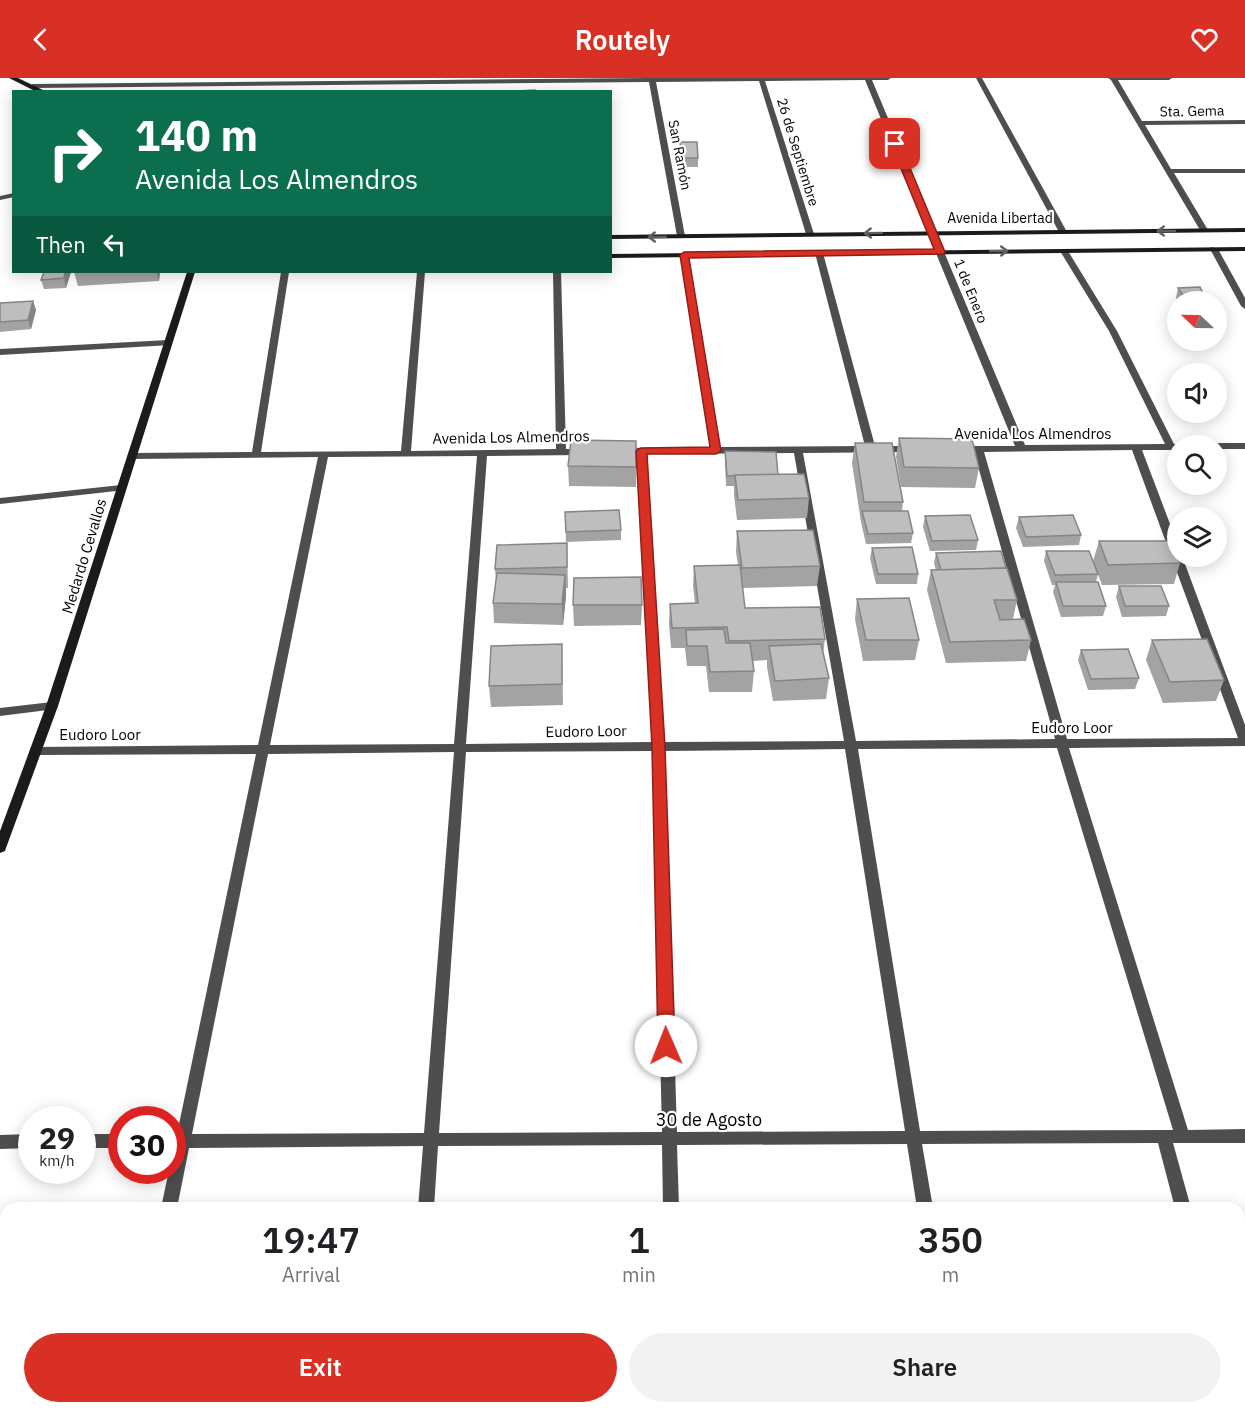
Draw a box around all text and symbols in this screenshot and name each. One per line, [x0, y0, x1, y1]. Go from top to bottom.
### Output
text: Routely [575, 22, 670, 57]
icon: back [24, 23, 57, 56]
icon: heart [1188, 23, 1221, 56]
street label: 26 de Septiembre [773, 96, 823, 209]
street label: Sta. Gema [1159, 101, 1225, 121]
text: 140 m [135, 108, 258, 163]
icon: right [36, 114, 114, 192]
street label: San Ramón [664, 118, 696, 192]
pin [869, 118, 920, 169]
icon: arrive [878, 127, 911, 160]
text: Avenida Los Almendros [135, 161, 418, 196]
street label: Avenida Libertad [947, 209, 1053, 227]
one-way arrow [1156, 225, 1176, 237]
one-way arrow [864, 227, 884, 239]
icon: left [98, 228, 131, 261]
text: Then [36, 230, 86, 259]
one-way arrow [648, 231, 668, 242]
one-way arrow [988, 245, 1008, 257]
street label: 1 de Enero [950, 256, 992, 326]
north arrow [1167, 291, 1227, 351]
map controls [1167, 291, 1227, 567]
button: sound [1167, 363, 1227, 423]
street label: Avenida Los Almendros [954, 424, 1112, 443]
street label: Avenida Los Almendros [432, 426, 590, 448]
button: search [1167, 435, 1227, 495]
street label: Medardo Cevallos [57, 496, 111, 616]
button: layers [1167, 507, 1227, 567]
street label: Eudoro Loor [1031, 718, 1113, 737]
street label: Eudoro Loor [545, 721, 627, 741]
street label: Eudoro Loor [59, 725, 141, 744]
position arrow [634, 1014, 698, 1078]
speed limit sign: 30 [108, 1106, 186, 1184]
street label: 30 de Agosto [656, 1108, 762, 1131]
text: 29 [39, 1118, 75, 1157]
text: km/h [39, 1151, 75, 1170]
text: 19:47 [262, 1216, 360, 1263]
text: 1 [628, 1216, 650, 1263]
text: 350 [918, 1216, 983, 1263]
text: Arrival [282, 1261, 340, 1288]
text: min [622, 1261, 656, 1288]
text: m [942, 1261, 959, 1288]
button: Exit [24, 1333, 617, 1402]
button: Share [629, 1333, 1221, 1402]

